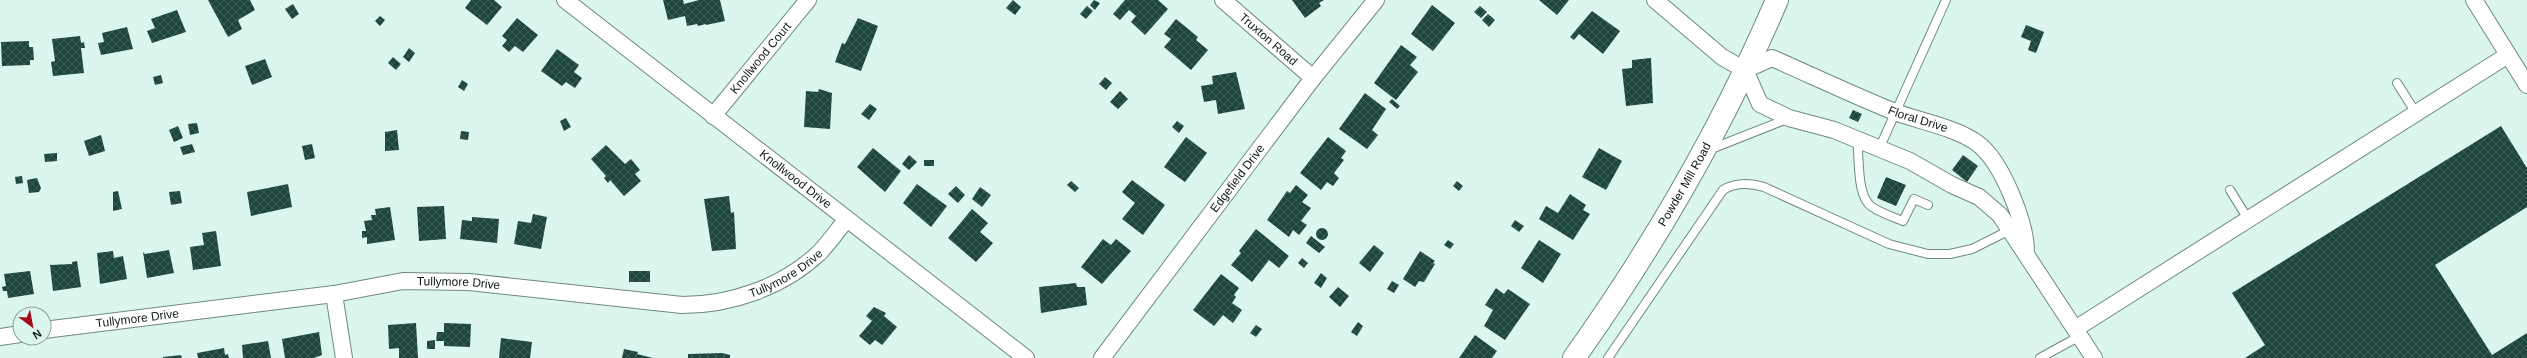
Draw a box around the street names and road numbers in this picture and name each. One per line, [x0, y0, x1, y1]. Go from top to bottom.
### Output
street label: Truxton Road [1236, 10, 1300, 68]
street label: Knollwood Court [727, 19, 794, 97]
street label: Floral Drive [1886, 103, 1950, 135]
street label: Powder Mill Road [1655, 140, 1714, 229]
street label: Edgefield Drive [1207, 141, 1268, 215]
street label: Knollwood Drive [757, 147, 834, 211]
street label: Tullymore Drive [747, 246, 826, 301]
street label: Tullymore Drive [417, 274, 501, 292]
street label: Tullymore Drive [95, 306, 180, 331]

